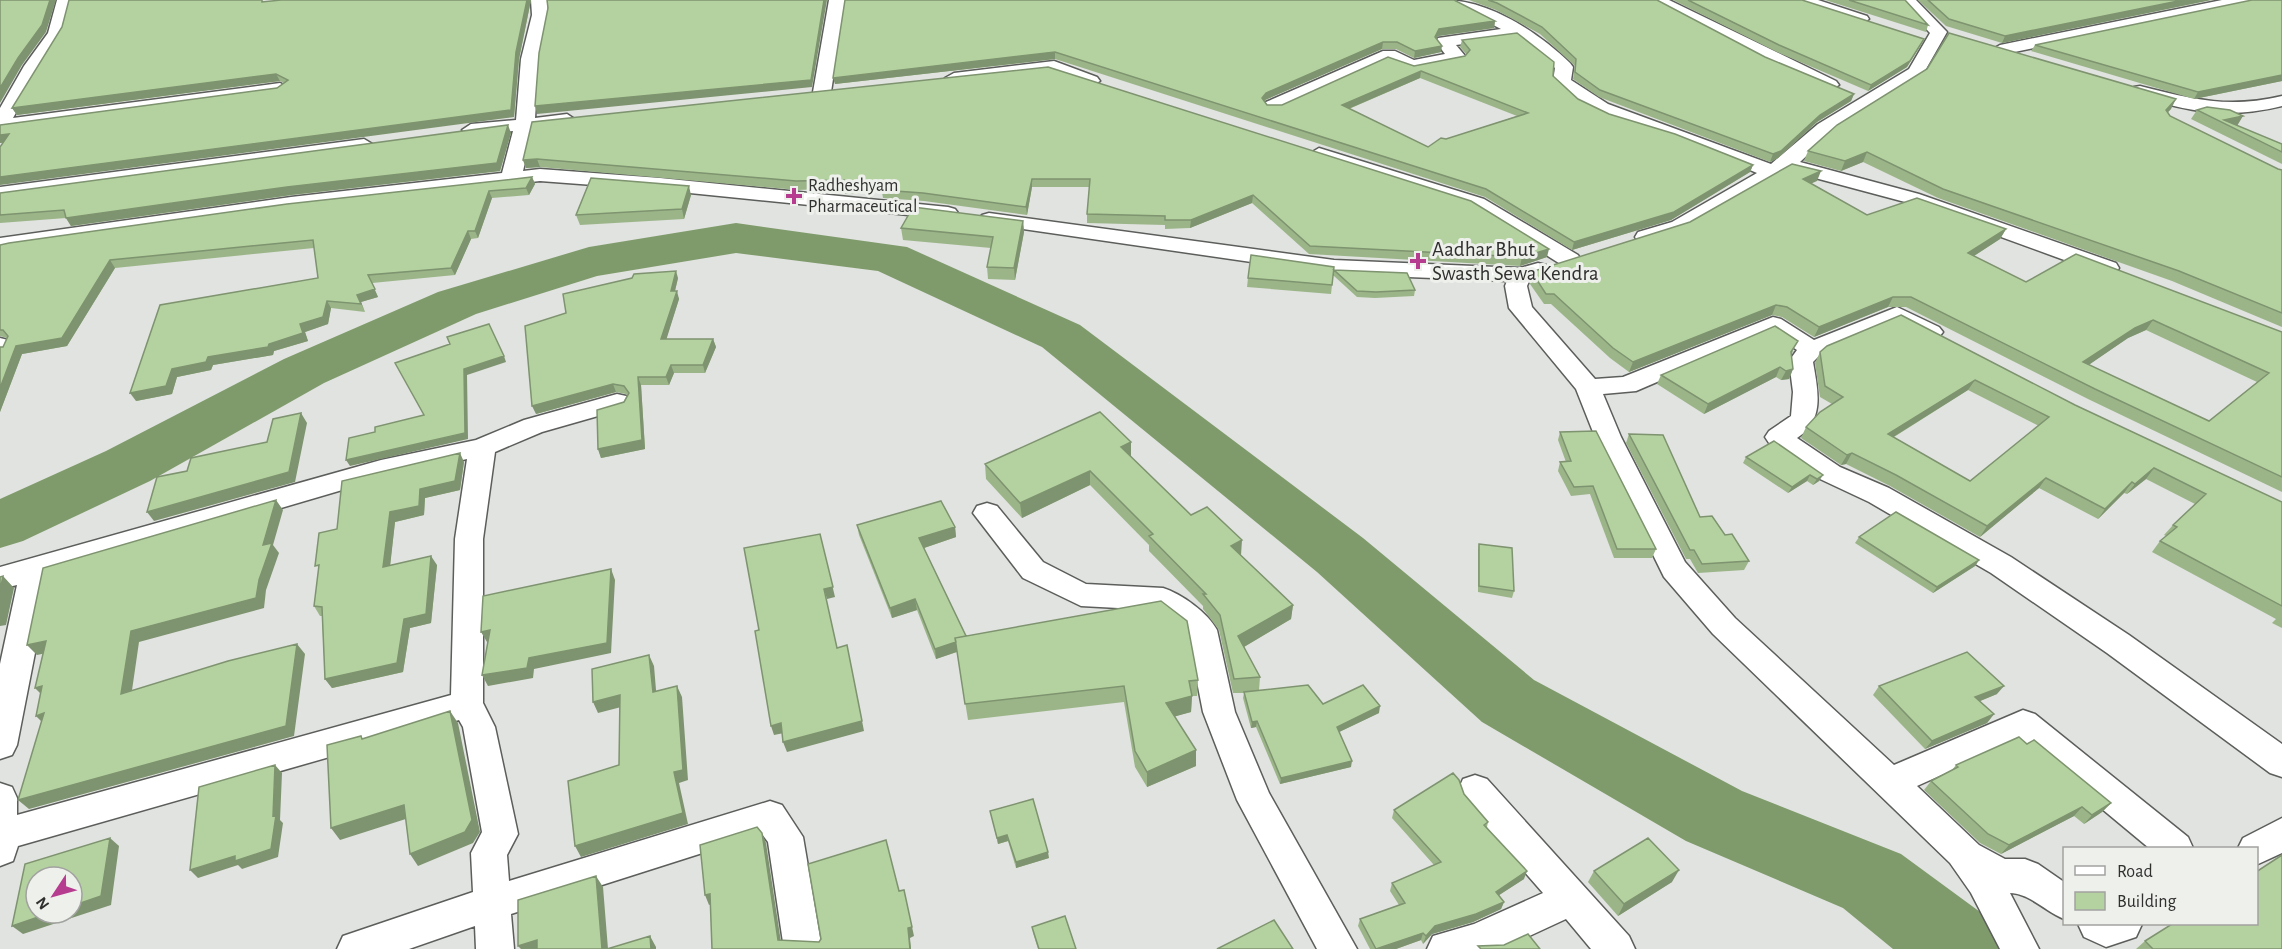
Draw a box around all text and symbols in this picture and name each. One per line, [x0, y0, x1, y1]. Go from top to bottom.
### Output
place label: Radheshyam Pharmaceutical [808, 177, 917, 216]
marker: Radheshyam Pharmaceutical [785, 187, 803, 205]
place label: Aadhar Bhut Swasth Sewa Kendra [1432, 239, 1599, 284]
marker: Aadhar Bhut Swasth Sewa Kendra [1409, 252, 1427, 270]
legend [2063, 847, 2258, 925]
text: Road [2117, 863, 2153, 881]
north arrow [24, 865, 84, 925]
text: Building [2117, 893, 2177, 911]
text: N [33, 894, 52, 912]

